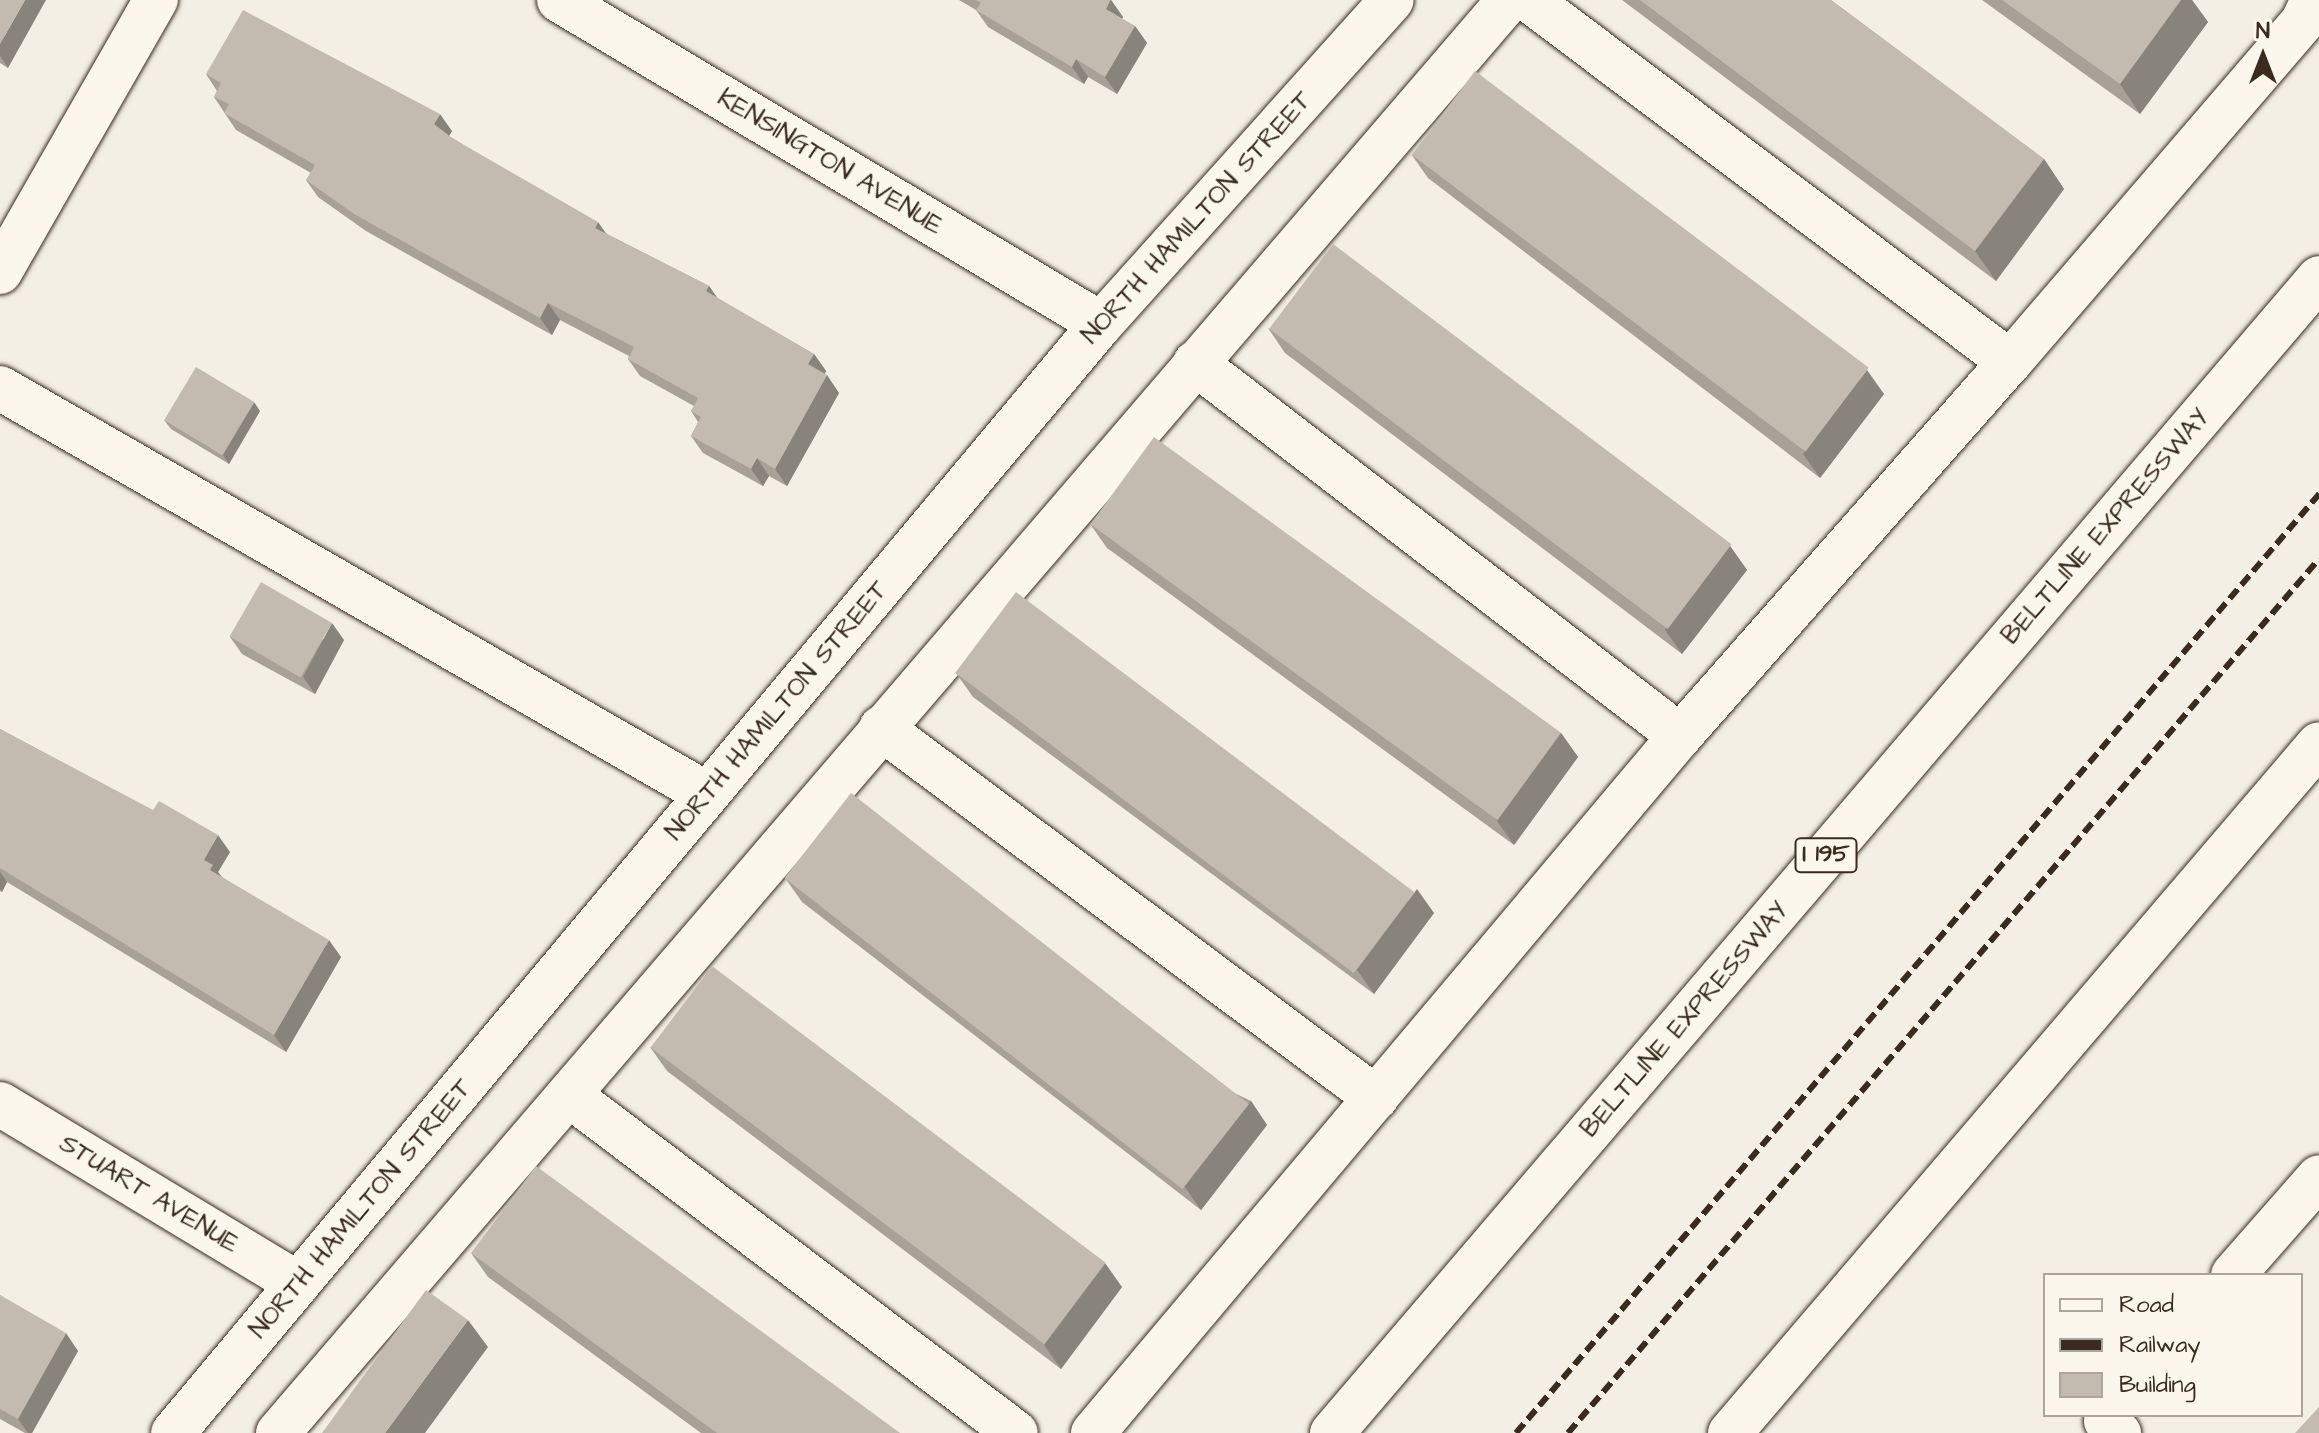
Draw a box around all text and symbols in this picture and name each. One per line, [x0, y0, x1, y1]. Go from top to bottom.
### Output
north arrow [2223, 16, 2303, 96]
text: N [2256, 16, 2270, 47]
street label: KENSINGTON AVENUE [712, 82, 948, 242]
street label: NORTH HAMILTON STREET [1075, 85, 1319, 351]
street label: BELTLINE EXPRESSWAY [1995, 403, 2217, 651]
street label: NORTH HAMILTON STREET [659, 575, 895, 847]
road number: I 195 [1794, 835, 1858, 875]
street label: BELTLINE EXPRESSWAY [1574, 896, 1796, 1144]
street label: NORTH HAMILTON STREET [243, 1073, 479, 1345]
street label: STUART AVENUE [54, 1128, 244, 1260]
legend [2043, 1273, 2303, 1417]
text: Road [2119, 1288, 2174, 1322]
text: Railway [2119, 1328, 2201, 1362]
text: Building [2119, 1368, 2196, 1402]

